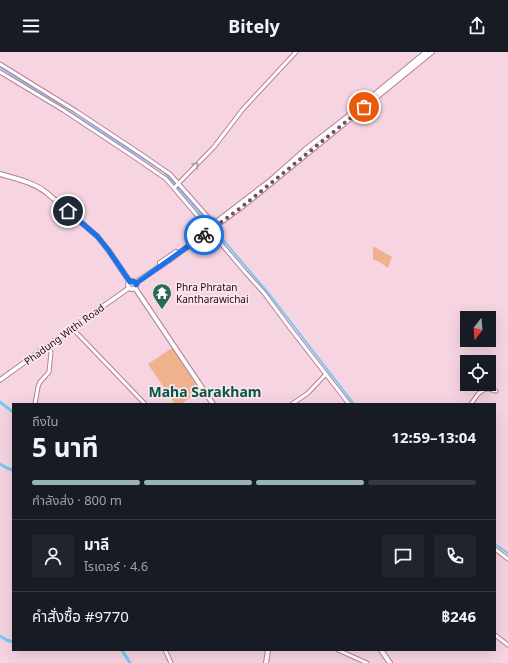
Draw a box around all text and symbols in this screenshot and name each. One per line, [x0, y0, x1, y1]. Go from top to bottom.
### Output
text: Bitely [228, 14, 280, 38]
icon: menu [20, 15, 42, 37]
icon: share [466, 15, 488, 37]
pin [347, 90, 381, 124]
icon: bag [353, 96, 375, 118]
one-way arrow [192, 162, 199, 170]
pin [51, 194, 85, 228]
icon: home [57, 200, 79, 222]
courier [184, 215, 224, 255]
icon: bike [193, 224, 215, 246]
place label: Phra Phratan Kantharawichai [176, 280, 249, 306]
temple icon: Phra Phratan Kantharawichai [151, 282, 173, 310]
street label: Phadung Withi Road [21, 300, 107, 368]
north arrow [460, 311, 496, 347]
map controls [460, 311, 496, 391]
button: locate [460, 355, 496, 391]
district label: Maha Sarakham [149, 382, 262, 401]
text: ถึงใน [32, 412, 58, 430]
text: 12:59–13:04 [391, 427, 476, 447]
text: 5 นาที [32, 429, 98, 465]
text: กำลังส่ง · 800 m [32, 491, 122, 509]
text: มาลี [84, 534, 109, 554]
button: person [32, 535, 74, 577]
button: chat [382, 535, 424, 577]
button: phone [434, 535, 476, 577]
text: ไรเดอร์ · 4.6 [84, 557, 148, 575]
text: คำสั่งซื้อ #9770 [32, 606, 129, 626]
text: ฿246 [442, 606, 476, 626]

